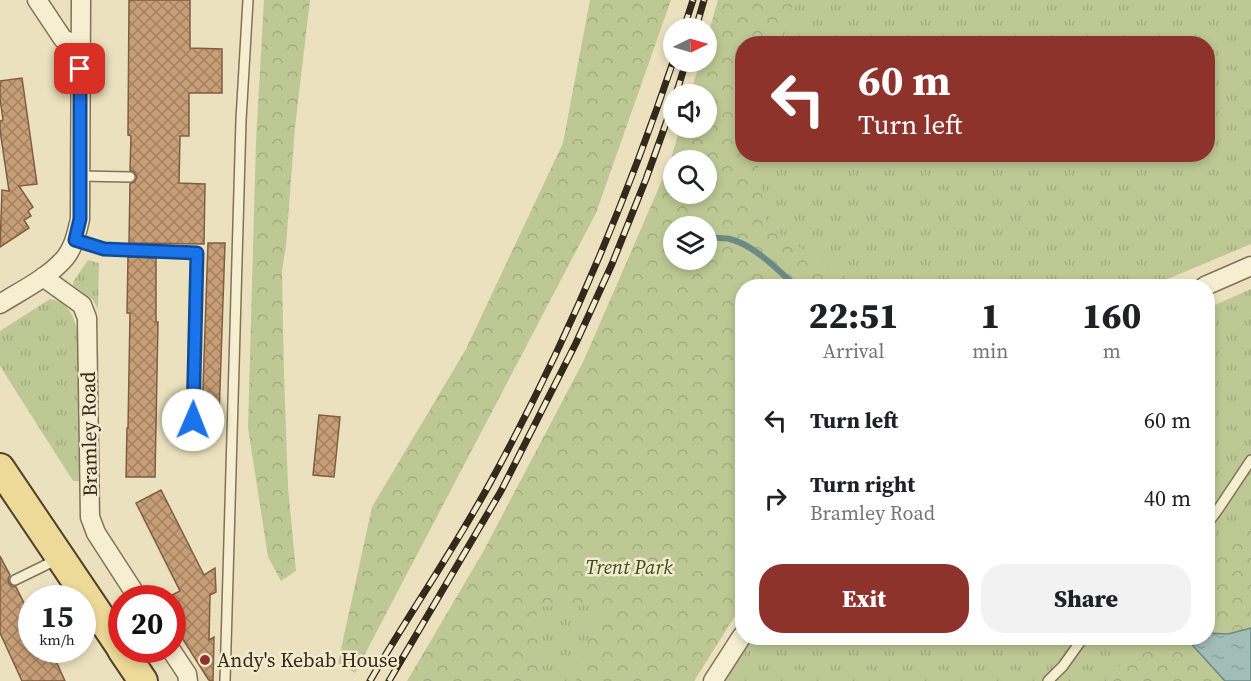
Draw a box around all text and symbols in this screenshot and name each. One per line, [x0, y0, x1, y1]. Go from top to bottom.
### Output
north arrow [663, 18, 717, 72]
map controls [663, 18, 717, 270]
pin [54, 43, 105, 94]
text: 60 m [858, 51, 951, 109]
icon: arrive [63, 52, 96, 85]
icon: left [759, 60, 837, 138]
button: sound [663, 84, 717, 138]
text: Turn left [858, 106, 962, 143]
button: search [663, 150, 717, 204]
button: layers [663, 216, 717, 270]
text: 22:51 [809, 291, 899, 340]
text: 1 [980, 291, 1000, 340]
text: 160 [1082, 291, 1141, 340]
text: Arrival [823, 337, 885, 365]
text: min [972, 337, 1008, 365]
text: m [1103, 337, 1121, 365]
street label: Bramley Road [74, 371, 104, 497]
position arrow [161, 388, 225, 452]
icon: left [759, 404, 792, 437]
text: Turn left [810, 405, 898, 435]
text: 60 m [1144, 405, 1191, 435]
text: Turn right [810, 469, 915, 499]
icon: right [759, 482, 792, 515]
text: 40 m [1144, 483, 1191, 513]
text: Bramley Road [810, 499, 935, 527]
park label: Trent Park [585, 553, 673, 581]
button: Exit [759, 564, 969, 633]
button: Share [981, 564, 1191, 633]
speed limit sign: 20 [108, 585, 186, 663]
text: 15 [41, 596, 73, 637]
text: km/h [39, 629, 75, 650]
place label: Andy's Kebab House [217, 646, 398, 674]
marker: Andy's Kebab House [198, 653, 212, 667]

